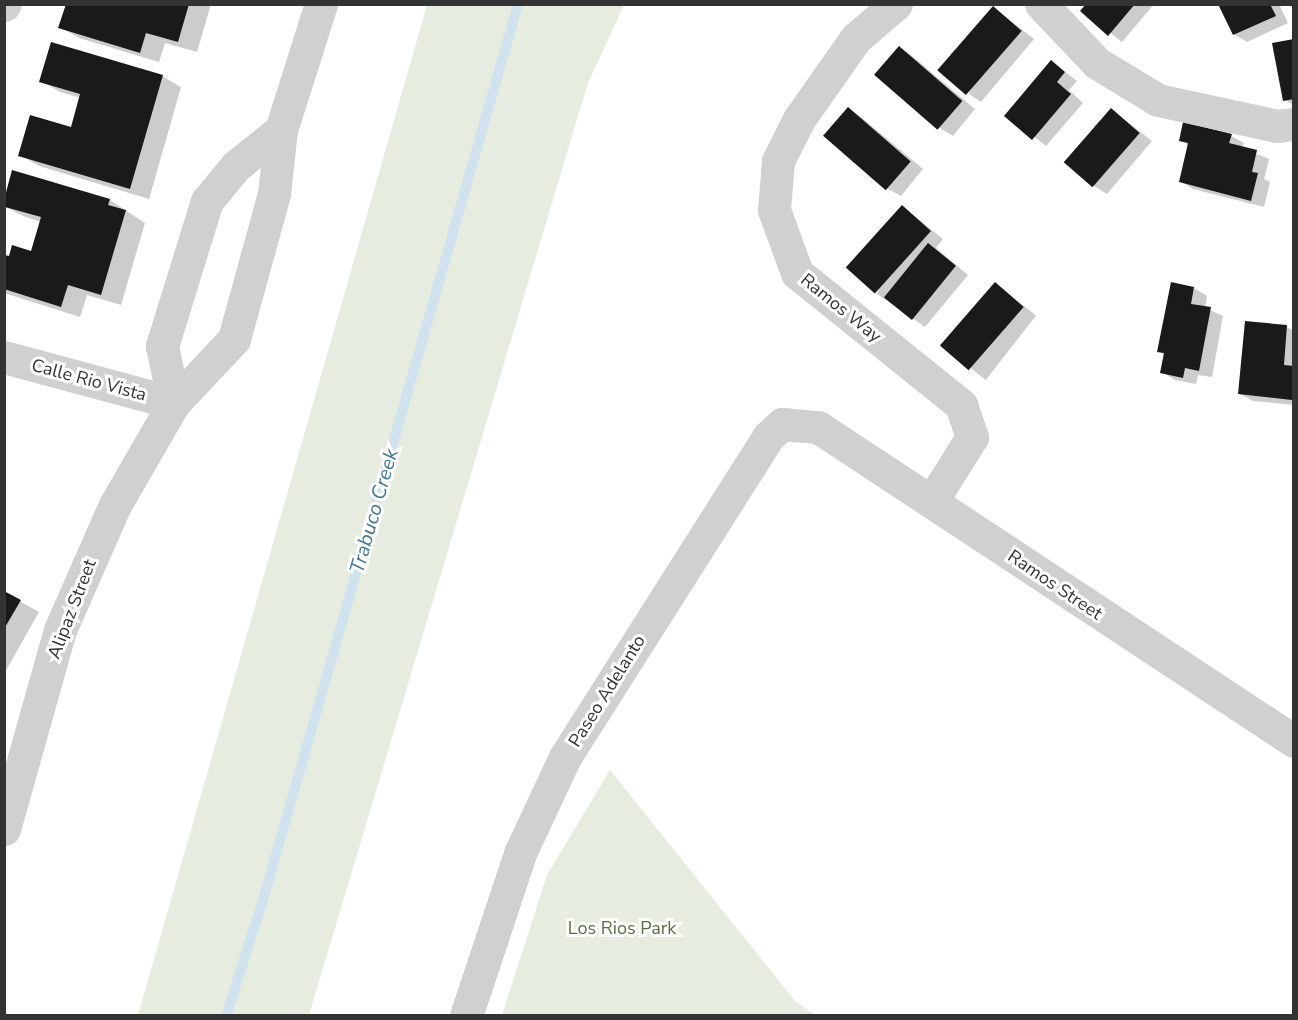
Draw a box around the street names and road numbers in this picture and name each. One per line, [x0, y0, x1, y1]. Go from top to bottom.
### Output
street label: Ramos Way [796, 269, 886, 347]
street label: Calle Rio Vista [29, 354, 149, 406]
street label: Ramos Street [1004, 545, 1106, 625]
street label: Alipaz Street [43, 556, 101, 662]
street label: Paseo Adelanto [564, 631, 650, 751]

